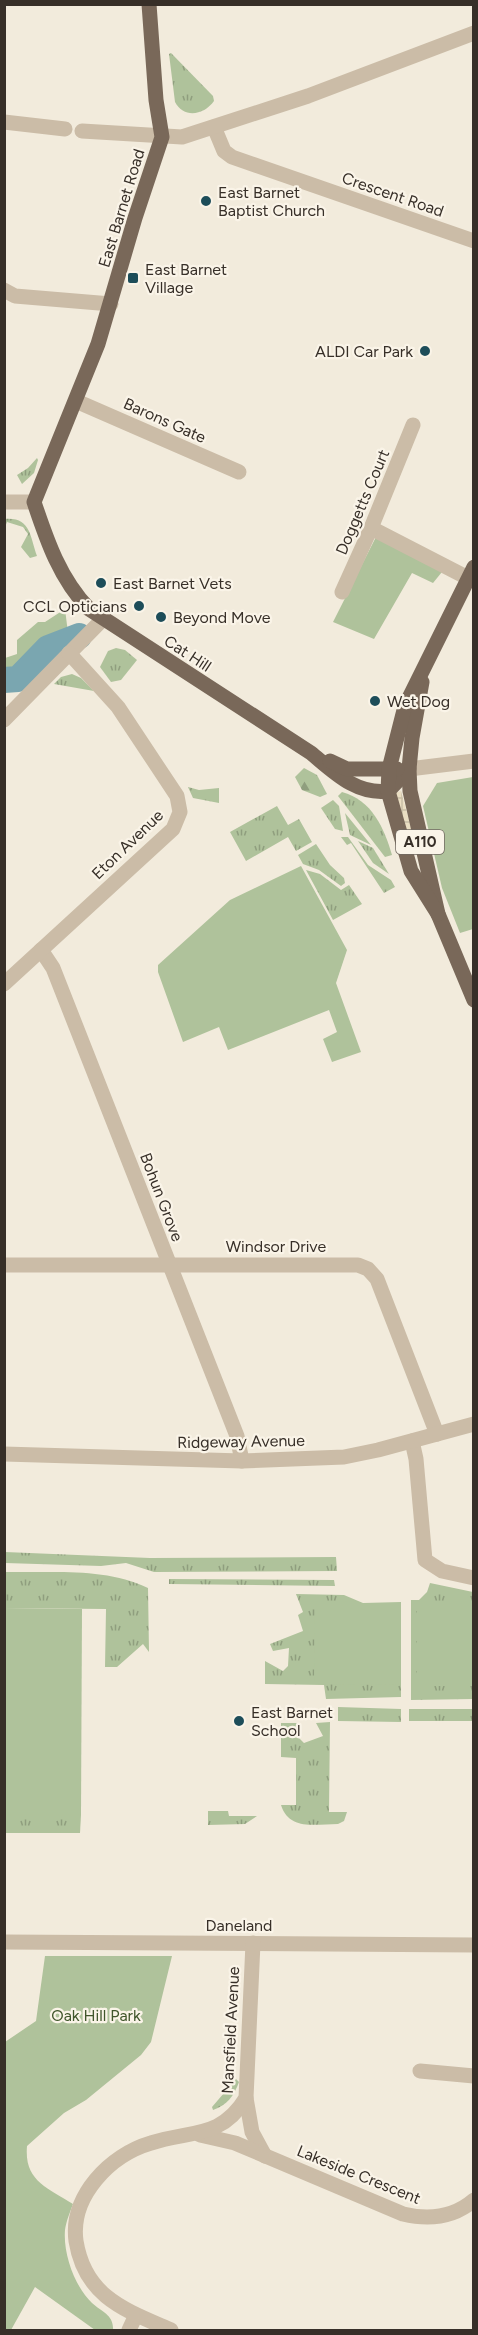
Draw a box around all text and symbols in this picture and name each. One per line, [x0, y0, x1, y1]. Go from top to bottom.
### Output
street label: East Barnet Road [94, 147, 149, 270]
street label: Crescent Road [339, 168, 446, 221]
place label: East Barnet Baptist Church [218, 183, 325, 220]
marker: East Barnet Baptist Church [199, 194, 213, 208]
place label: East Barnet Village [145, 260, 227, 297]
marker: East Barnet Village [126, 271, 140, 285]
place label: ALDI Car Park [315, 342, 413, 361]
marker: ALDI Car Park [418, 344, 432, 358]
street label: Barons Gate [121, 394, 209, 447]
street label: Doggetts Court [332, 447, 393, 558]
place label: East Barnet Vets [113, 574, 232, 593]
marker: East Barnet Vets [94, 576, 108, 590]
place label: CCL Opticians [23, 597, 127, 616]
marker: CCL Opticians [132, 599, 146, 613]
place label: Beyond Move [173, 608, 271, 627]
marker: Beyond Move [154, 610, 168, 624]
street label: Cat Hill [161, 631, 215, 676]
place label: Wet Dog [387, 692, 450, 711]
marker: Wet Dog [368, 694, 382, 708]
street label: Eton Avenue [88, 805, 167, 883]
road number: A110 [396, 830, 444, 854]
street label: Bohun Grove [136, 1150, 187, 1244]
street label: Windsor Drive [226, 1237, 326, 1256]
street label: Ridgeway Avenue [177, 1431, 305, 1452]
place label: East Barnet School [251, 1703, 333, 1740]
marker: East Barnet School [232, 1714, 246, 1728]
street label: Daneland [206, 1916, 272, 1935]
street label: Mansfield Avenue [218, 1966, 243, 2094]
park label: Oak Hill Park [51, 2006, 141, 2025]
street label: Lakeside Crescent [294, 2141, 423, 2208]

